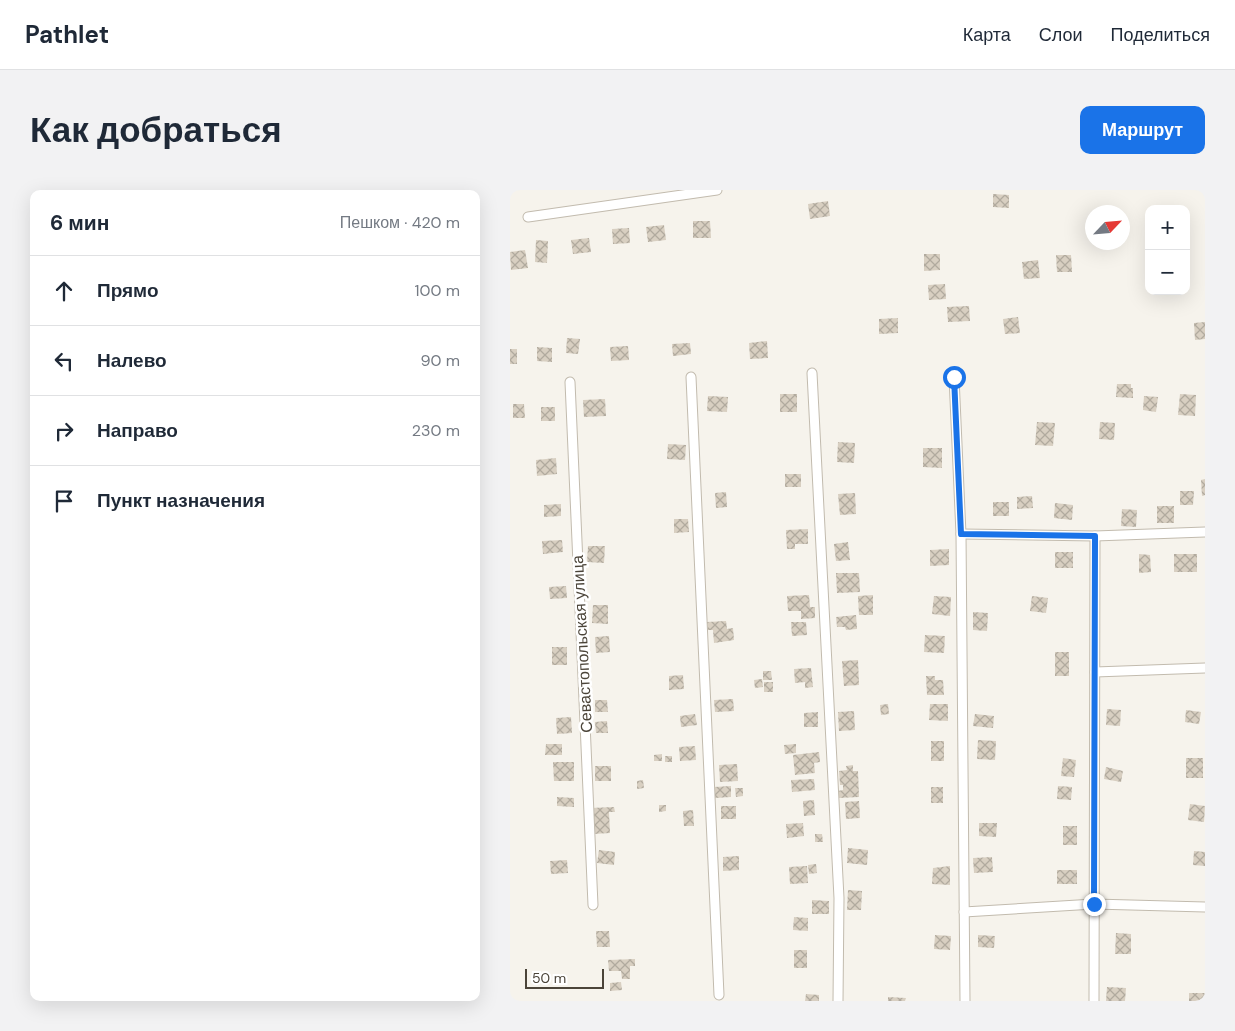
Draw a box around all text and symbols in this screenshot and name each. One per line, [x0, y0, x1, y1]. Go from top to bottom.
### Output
text: Pathlet [25, 19, 109, 50]
text: Карта [963, 23, 1011, 47]
text: Слои [1039, 23, 1083, 47]
text: Поделиться [1111, 23, 1210, 47]
button: Маршрут [1080, 106, 1205, 154]
text: Как добраться [30, 107, 282, 153]
north arrow [1085, 205, 1130, 250]
map controls [1145, 205, 1190, 295]
button: + [1145, 205, 1190, 250]
text: 6 мин [50, 209, 109, 237]
text: Пешком · 420 m [340, 212, 460, 233]
button: − [1145, 250, 1190, 295]
icon: ahead [50, 277, 78, 305]
text: Прямо [97, 278, 159, 303]
text: 100 m [415, 280, 460, 301]
icon: left [50, 347, 78, 375]
text: Налево [97, 348, 167, 373]
text: 90 m [420, 350, 460, 371]
route start [943, 366, 966, 389]
icon: right [50, 417, 78, 445]
text: Направо [97, 418, 178, 443]
text: 230 m [412, 420, 460, 441]
icon: arrive [50, 487, 78, 515]
text: Пункт назначения [97, 488, 265, 513]
street label: Севастопольская улица [567, 555, 597, 733]
route end [1083, 893, 1106, 916]
scale bar [525, 966, 604, 989]
text: 50 m [532, 969, 566, 987]

